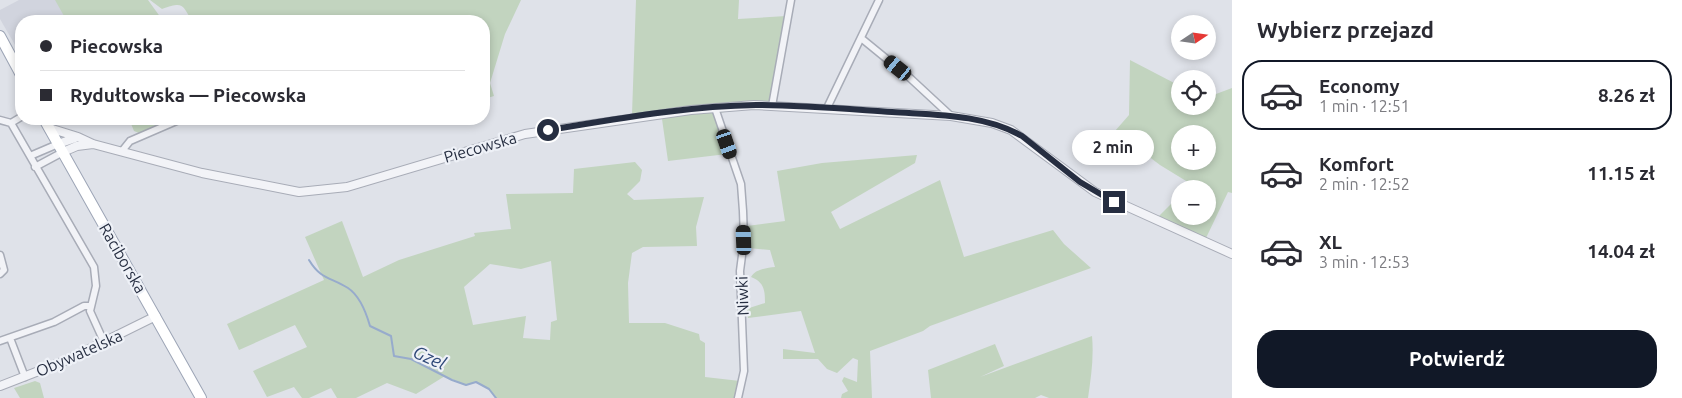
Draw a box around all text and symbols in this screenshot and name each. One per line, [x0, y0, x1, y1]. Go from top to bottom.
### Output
north arrow [1171, 15, 1216, 60]
map controls [1171, 15, 1216, 225]
text: Wybierz przejazd [1257, 17, 1434, 42]
text: Piecowska [70, 35, 163, 57]
car [881, 53, 914, 83]
button: locate [1171, 70, 1216, 115]
icon: car [1259, 73, 1304, 118]
text: Economy [1319, 75, 1400, 97]
text: Rydułtowska — Piecowska [70, 84, 306, 106]
text: 8.26 zł [1598, 84, 1655, 106]
text: 1 min · 12:51 [1319, 97, 1410, 115]
route start [537, 119, 559, 141]
button: + [1171, 125, 1216, 170]
car [715, 127, 738, 161]
street label: Piecowska [442, 128, 518, 166]
callout: 2 min [1073, 130, 1155, 164]
text: 2 min [1093, 138, 1133, 156]
icon: car [1259, 151, 1304, 196]
text: Komfort [1319, 153, 1394, 175]
text: 11.15 zł [1587, 162, 1655, 184]
text: 2 min · 12:52 [1319, 175, 1410, 193]
button: − [1171, 180, 1216, 225]
route end [1103, 191, 1125, 213]
street label: Raciborska [96, 220, 150, 296]
car [735, 225, 752, 255]
icon: car [1259, 229, 1304, 274]
text: XL [1319, 231, 1342, 253]
text: 14.04 zł [1587, 240, 1655, 262]
text: 3 min · 12:53 [1319, 253, 1410, 271]
street label: Niwki [732, 276, 752, 316]
street label: Obywatelska [33, 326, 125, 380]
button: Potwierdź [1257, 330, 1657, 388]
water label: Gzel [410, 341, 450, 373]

